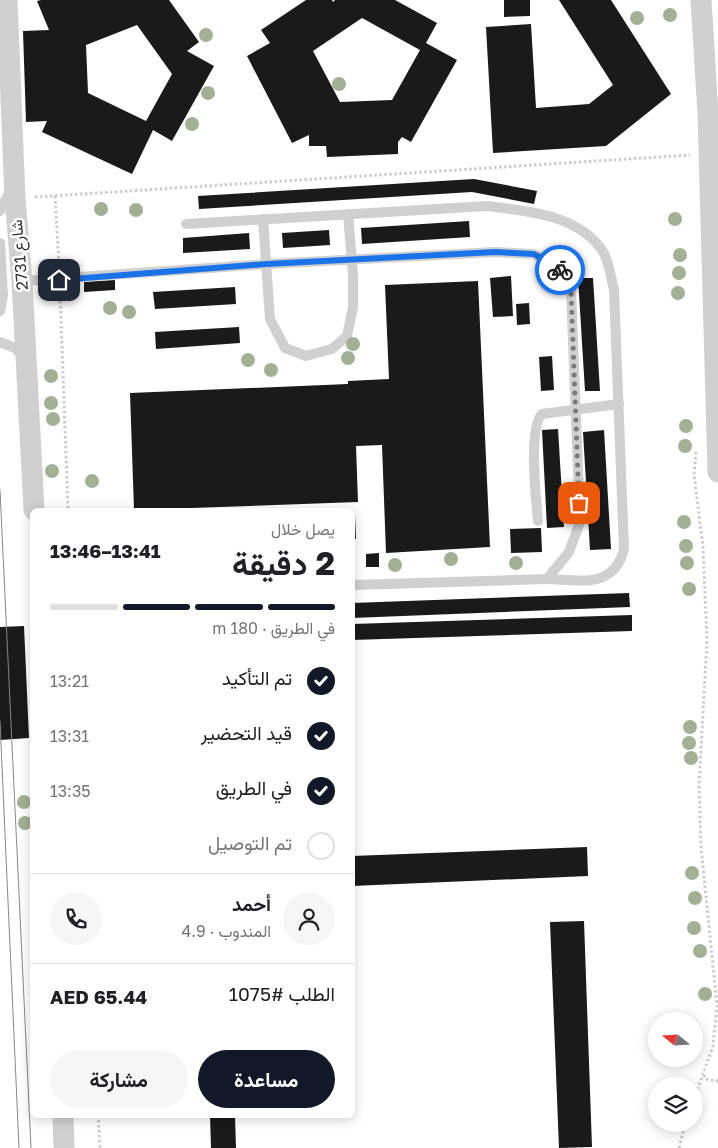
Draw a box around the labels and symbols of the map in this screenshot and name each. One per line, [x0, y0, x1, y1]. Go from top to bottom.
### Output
street label: شارع 2731 [6, 219, 34, 291]
courier [535, 245, 585, 295]
pin [38, 259, 80, 301]
pin [558, 482, 600, 524]
north arrow [648, 1012, 702, 1068]

